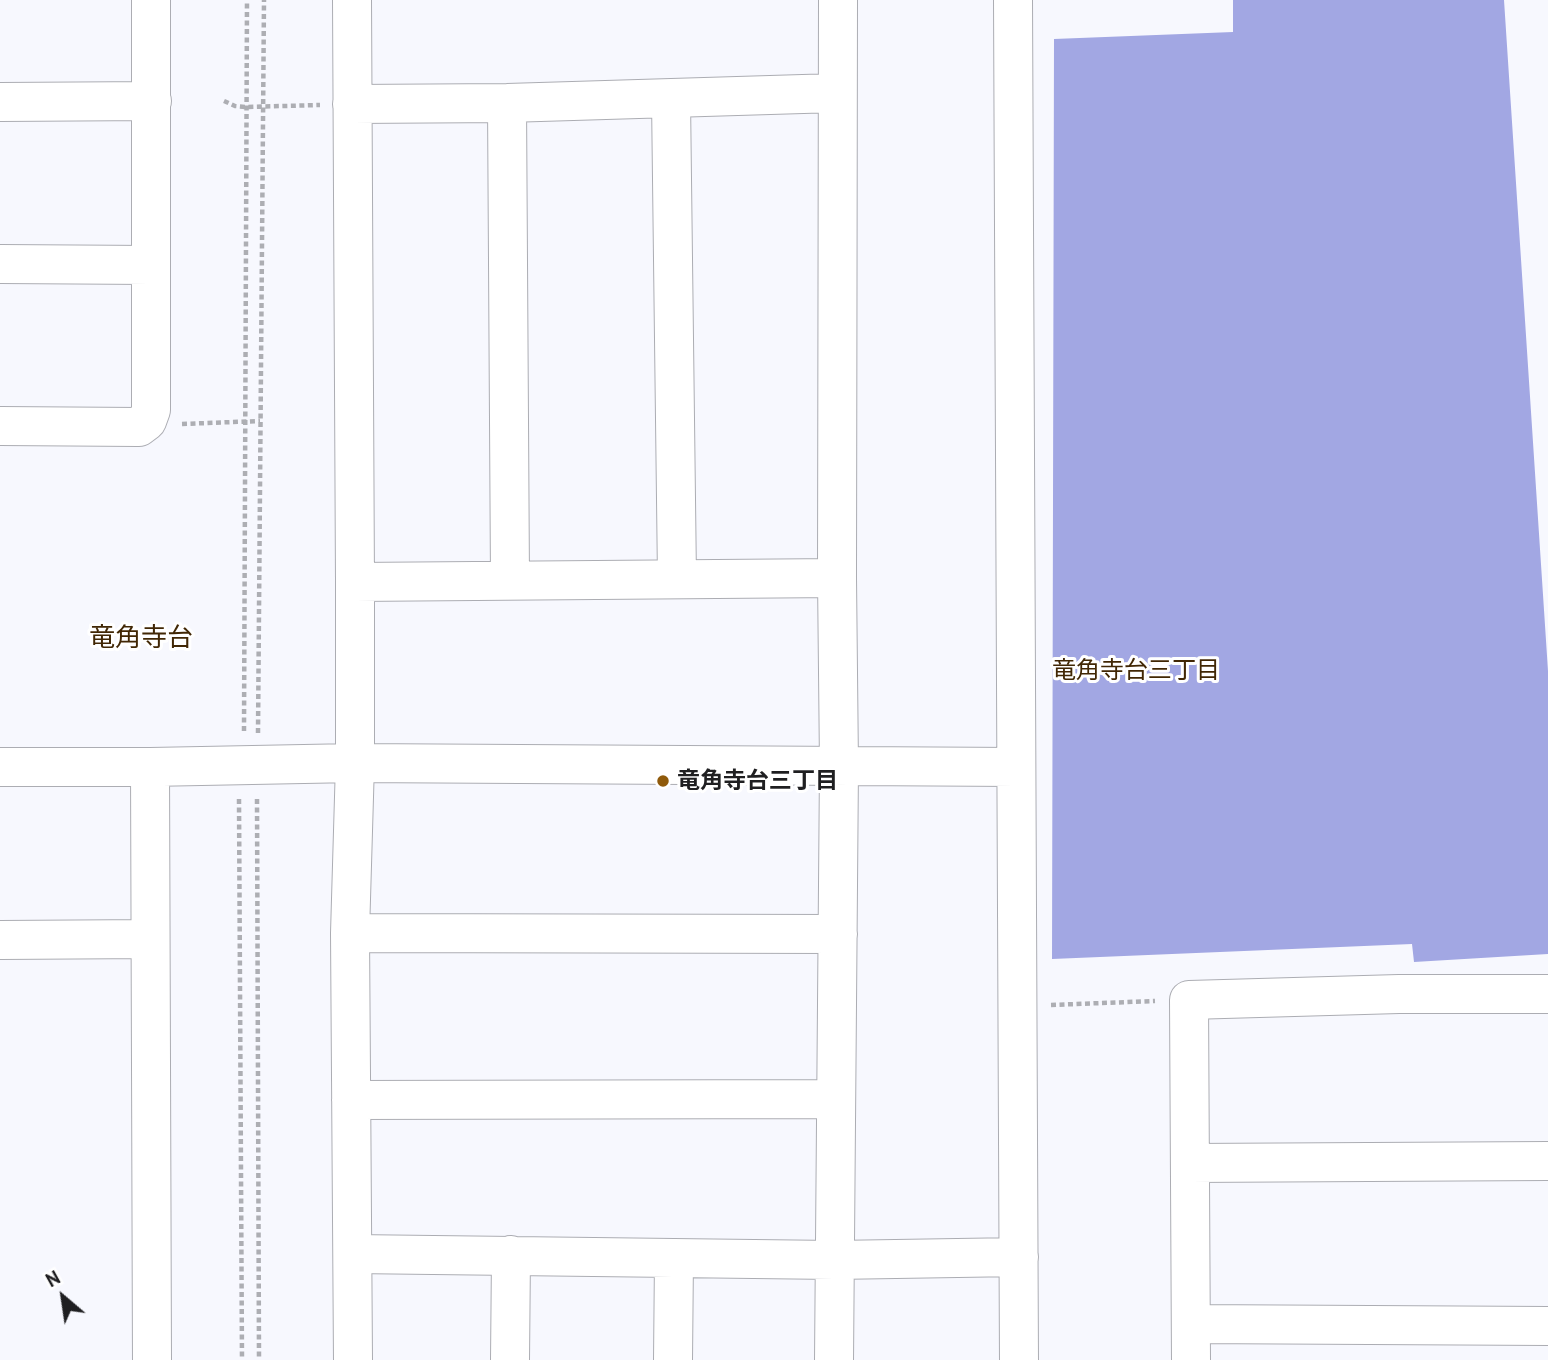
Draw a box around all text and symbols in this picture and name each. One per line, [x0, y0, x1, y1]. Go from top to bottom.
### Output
district label: 竜角寺台 [89, 623, 193, 655]
district label: 竜角寺台三丁目 [1052, 657, 1220, 685]
place label: 竜角寺台三丁目 [677, 767, 838, 795]
marker: 竜角寺台三丁目 [655, 773, 671, 789]
north arrow [28, 1262, 98, 1332]
text: N [42, 1265, 64, 1292]

